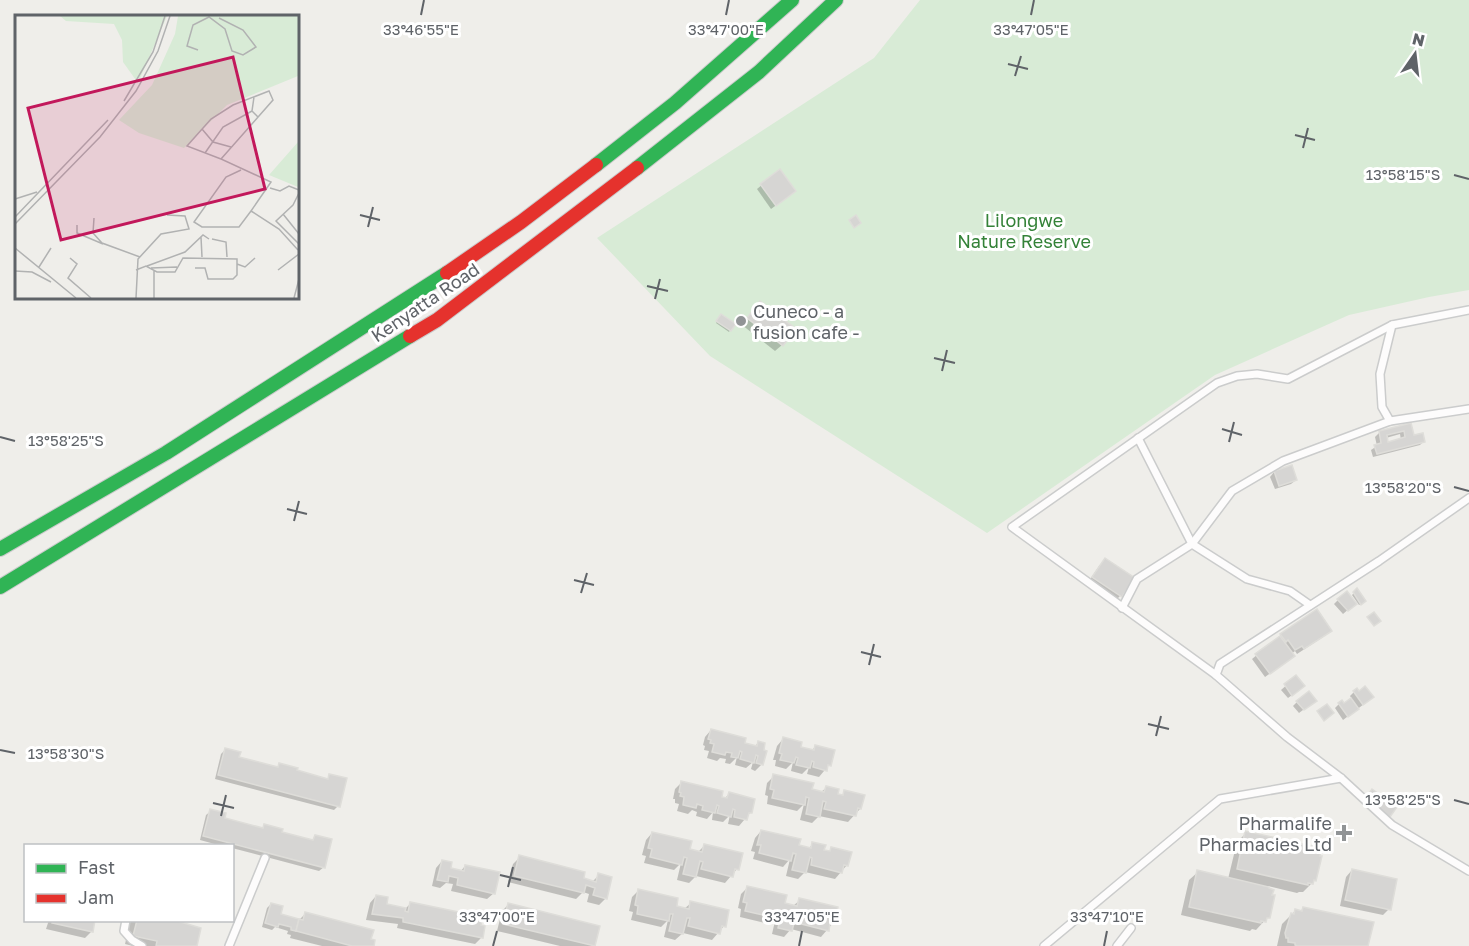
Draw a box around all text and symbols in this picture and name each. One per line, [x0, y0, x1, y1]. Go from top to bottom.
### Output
inset map [15, 15, 298, 298]
text: 33°46'55"E [383, 20, 459, 38]
text: 33°47'00"E [688, 20, 764, 38]
text: 33°47'05"E [993, 20, 1069, 38]
north arrow [1385, 24, 1445, 84]
text: N [1410, 28, 1427, 51]
text: 13°58'15"S [1366, 165, 1440, 183]
park label: Lilongwe Nature Reserve [957, 209, 1091, 252]
street label: Kenyatta Road [367, 258, 483, 346]
place label: Cuneco - a fusion cafe - [753, 300, 860, 343]
marker: Cuneco - a fusion cafe - [734, 314, 748, 328]
text: 13°58'25"S [28, 431, 104, 449]
text: 13°58'20"S [1365, 478, 1441, 496]
text: 13°58'30"S [28, 744, 104, 762]
text: 13°58'25"S [1365, 790, 1441, 808]
place label: Pharmalife Pharmacies Ltd [1199, 812, 1332, 855]
marker: Pharmalife Pharmacies Ltd [1337, 826, 1351, 840]
legend [24, 844, 234, 922]
text: Fast [78, 856, 115, 878]
text: Jam [78, 886, 114, 908]
text: 33°47'00"E [459, 907, 535, 925]
text: 33°47'05"E [764, 907, 840, 925]
text: 33°47'10"E [1070, 907, 1144, 925]

